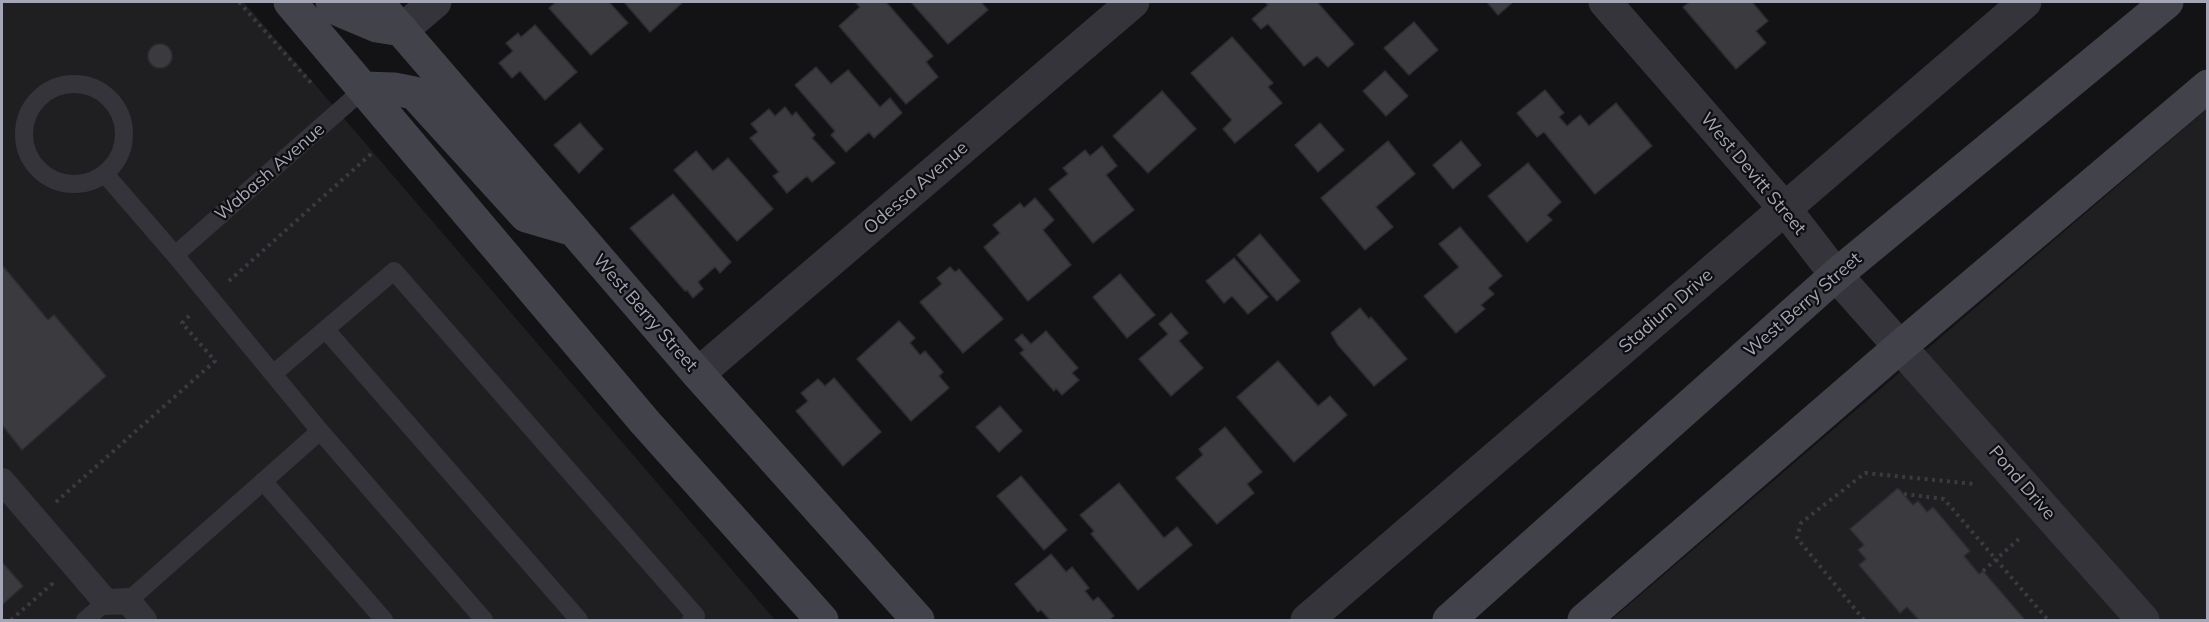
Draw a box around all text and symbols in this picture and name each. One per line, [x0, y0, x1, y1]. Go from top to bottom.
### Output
street label: West Devitt Street [1696, 109, 1810, 239]
street label: Wabash Avenue [211, 118, 329, 226]
street label: Odessa Avenue [860, 137, 972, 239]
street label: West Berry Street [1740, 248, 1866, 362]
street label: West Berry Street [588, 250, 702, 376]
street label: Stadium Drive [1614, 264, 1718, 358]
street label: Pond Drive [1984, 442, 2060, 524]

